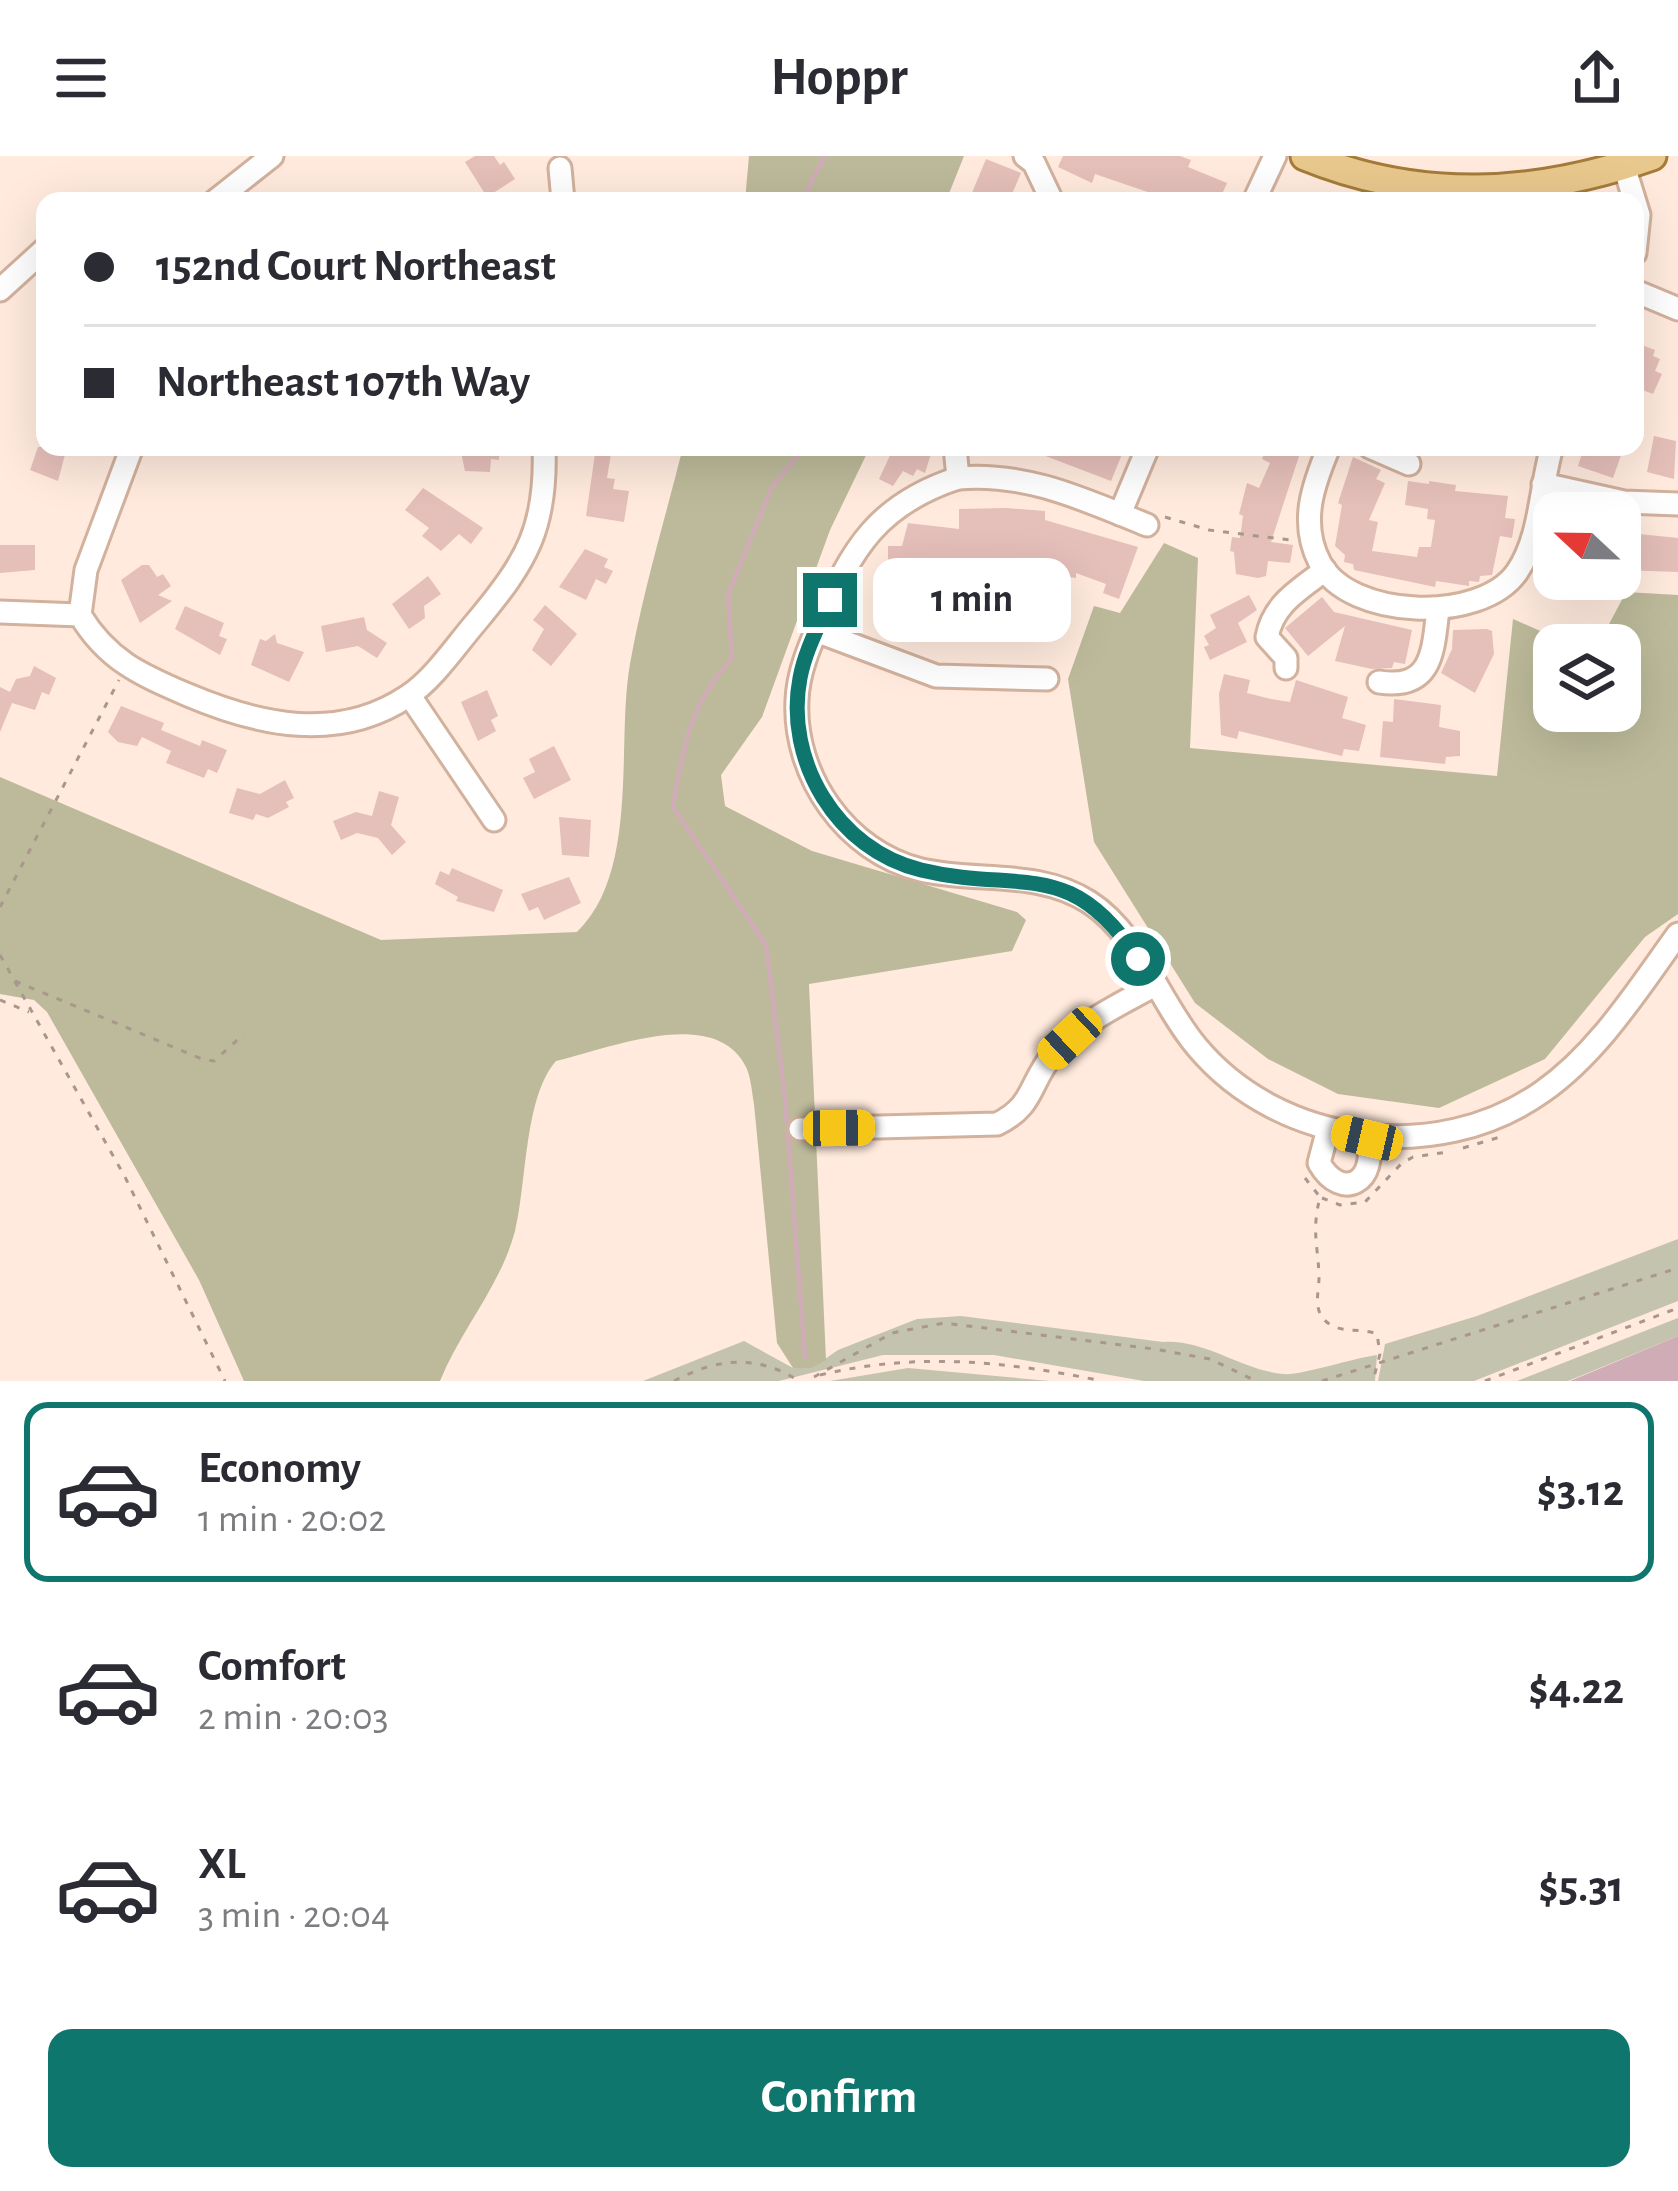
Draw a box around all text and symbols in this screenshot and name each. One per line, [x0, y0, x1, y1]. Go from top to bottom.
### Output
icon: menu [48, 45, 114, 111]
icon: share [1564, 45, 1630, 111]
text: Hoppr [770, 51, 908, 105]
text: 152nd Court Northeast [156, 244, 556, 289]
text: Northeast 107th Way [156, 360, 530, 405]
north arrow [1533, 492, 1641, 600]
map controls [1533, 492, 1641, 732]
callout: 1 min [872, 558, 1070, 642]
route end [803, 573, 857, 627]
text: 1 min [931, 580, 1013, 619]
button: layers [1533, 624, 1641, 732]
route start [1111, 932, 1165, 986]
car [1031, 1000, 1109, 1076]
car [803, 1109, 875, 1147]
car [1328, 1112, 1406, 1164]
icon: car [54, 1438, 162, 1546]
text: Economy [198, 1446, 361, 1491]
text: $3.12 [1537, 1469, 1624, 1514]
text: 1 min · 20:02 [198, 1500, 386, 1539]
icon: car [54, 1636, 162, 1744]
text: Comfort [198, 1644, 346, 1689]
text: $4.22 [1528, 1667, 1624, 1712]
text: 2 min · 20:03 [198, 1698, 389, 1737]
icon: car [54, 1834, 162, 1942]
text: XL [198, 1842, 246, 1887]
text: $5.31 [1538, 1865, 1624, 1910]
text: 3 min · 20:04 [198, 1896, 390, 1935]
button: Confirm [48, 2029, 1630, 2167]

